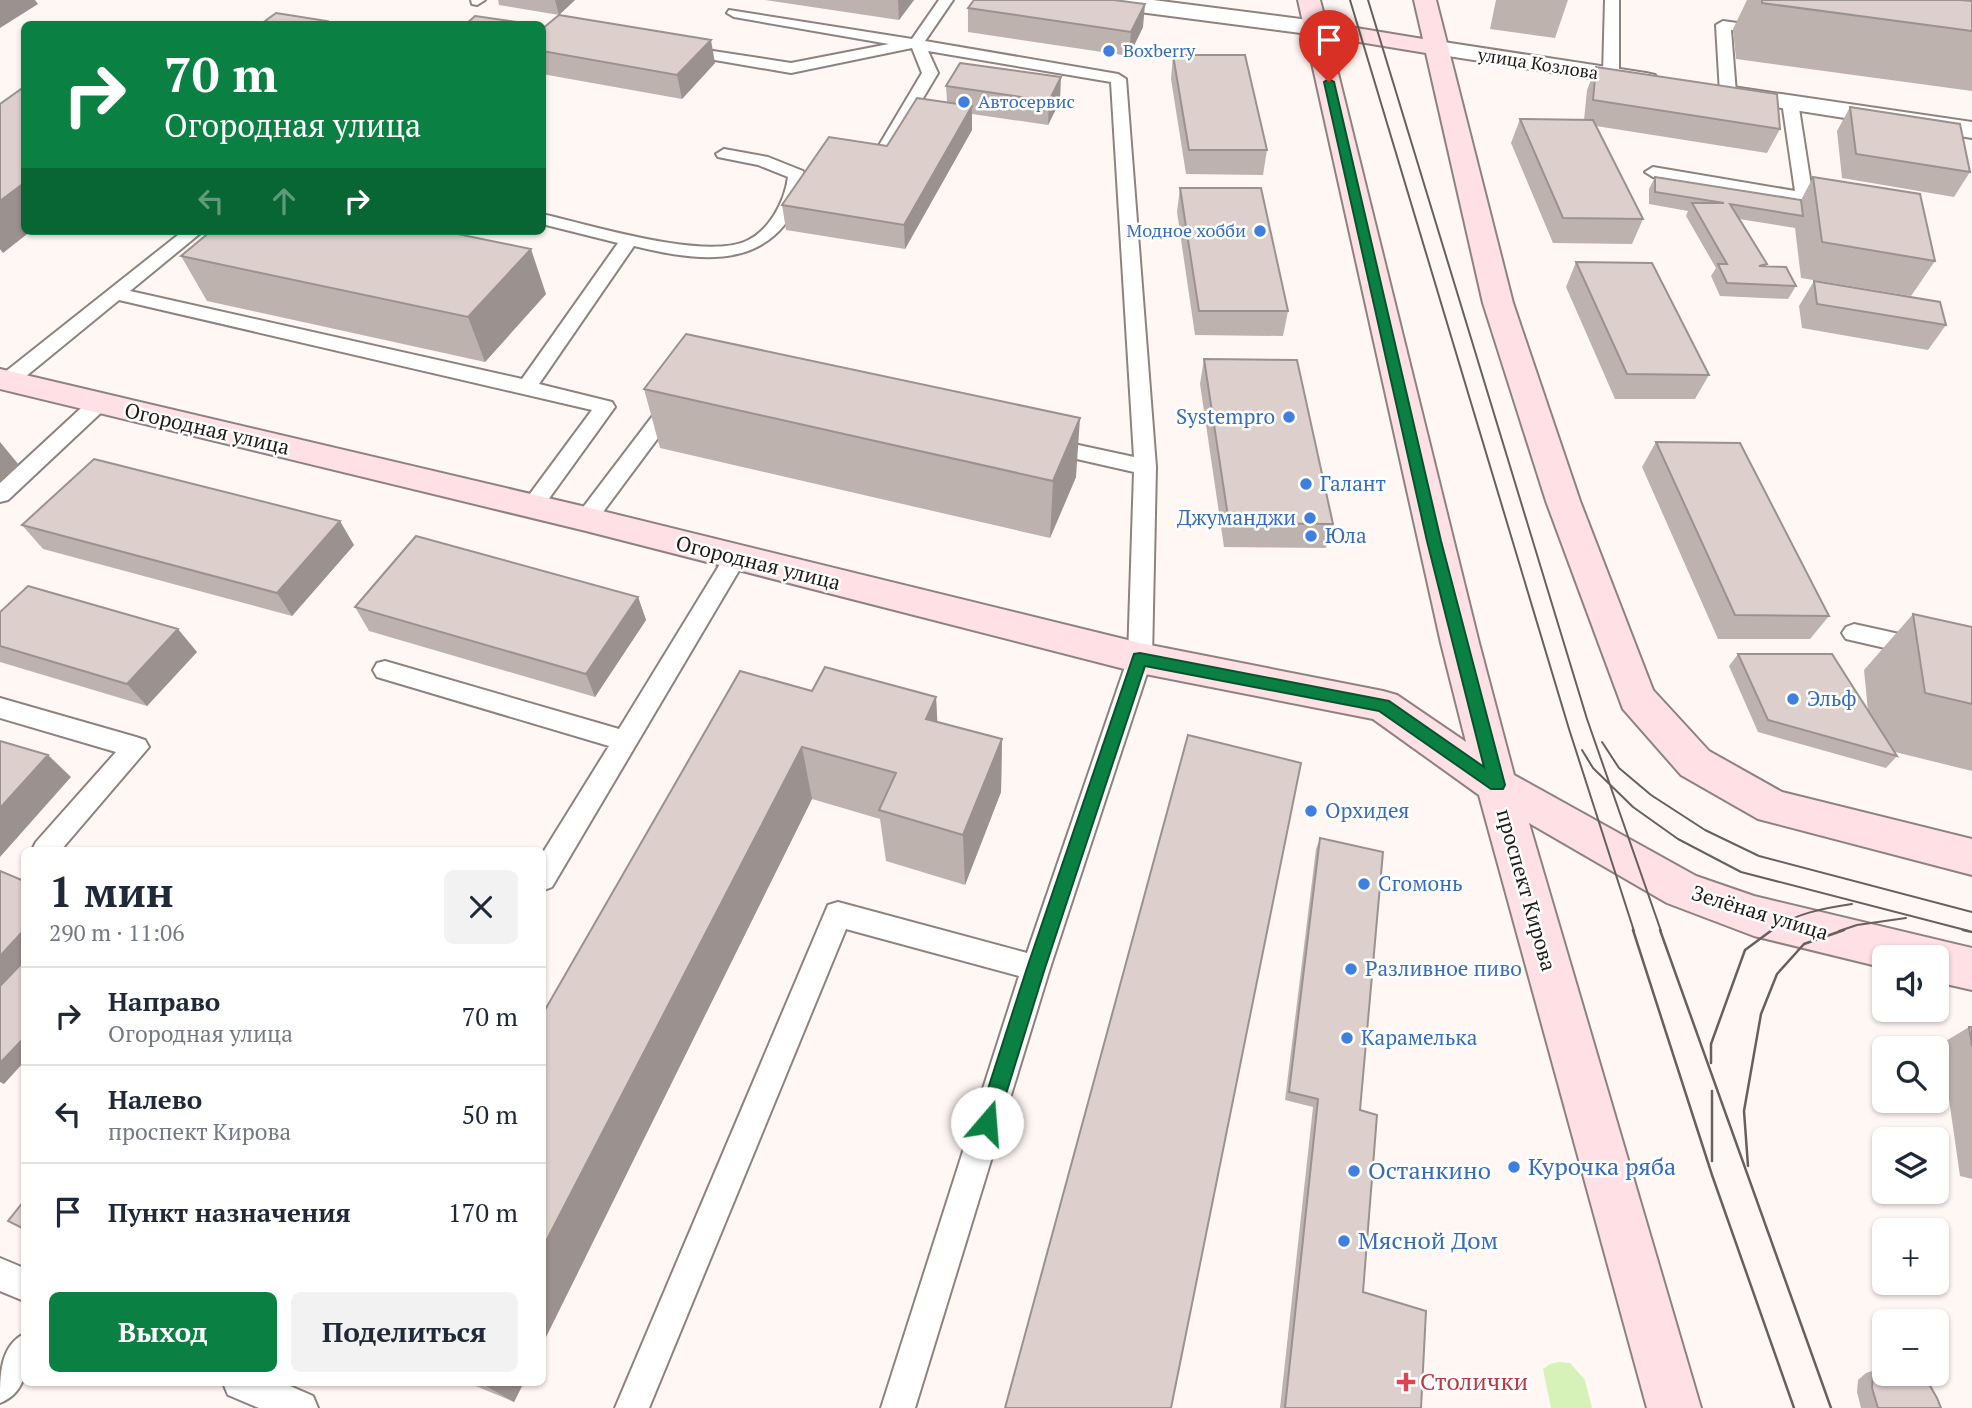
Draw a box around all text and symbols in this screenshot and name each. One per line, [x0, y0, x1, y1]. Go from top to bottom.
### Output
pin [1299, 10, 1359, 82]
icon: arrive [1310, 21, 1348, 59]
place label: Boxberry [1123, 38, 1196, 62]
text: 70 m [164, 41, 278, 106]
street label: улица Козлова [1475, 41, 1600, 84]
marker: Boxberry [1101, 43, 1117, 59]
icon: right [49, 49, 140, 140]
place label: Автосервис [978, 89, 1075, 113]
marker: Автосервис [956, 94, 972, 110]
text: Огородная улица [164, 104, 421, 146]
icon: left [192, 182, 230, 220]
icon: ahead [265, 182, 303, 220]
icon: right [338, 182, 376, 220]
place label: Модное хобби [1127, 218, 1246, 242]
marker: Модное хобби [1252, 223, 1268, 239]
street label: Огородная улица [122, 395, 293, 461]
place label: Systempro [1176, 402, 1275, 430]
marker: Systempro [1281, 409, 1297, 425]
place label: Галант [1320, 469, 1386, 497]
marker: Галант [1298, 476, 1314, 492]
place label: Джуманджи [1177, 503, 1296, 531]
marker: Джуманджи [1302, 510, 1318, 526]
place label: Юла [1325, 521, 1367, 549]
street label: Огородная улица [673, 528, 844, 596]
marker: Юла [1303, 528, 1319, 544]
place label: Эльф [1807, 684, 1856, 712]
marker: Эльф [1785, 691, 1801, 707]
place label: Орхидея [1325, 796, 1409, 824]
marker: Орхидея [1303, 803, 1319, 819]
street label: проспект Кирова [1490, 805, 1564, 974]
text: 1 мин [49, 863, 174, 919]
place label: Сгомонь [1378, 869, 1463, 897]
button: close [444, 870, 518, 944]
marker: Сгомонь [1356, 876, 1372, 892]
street label: Зелёная улица [1689, 878, 1832, 946]
text: 290 m · 11:06 [49, 917, 184, 948]
map controls [1872, 945, 1949, 1386]
button: sound [1872, 945, 1949, 1022]
place label: Разливное пиво [1365, 954, 1522, 982]
marker: Разливное пиво [1343, 961, 1359, 977]
text: Направо [108, 984, 220, 1018]
icon: right [49, 997, 87, 1035]
text: 70 m [462, 999, 518, 1033]
text: Огородная улица [108, 1018, 293, 1049]
place label: Карамелька [1361, 1023, 1478, 1051]
marker: Карамелька [1339, 1030, 1355, 1046]
button: search [1872, 1036, 1949, 1113]
text: Налево [108, 1082, 202, 1116]
position arrow [950, 1086, 1024, 1160]
icon: left [49, 1095, 87, 1133]
text: 50 m [462, 1097, 518, 1131]
text: проспект Кирова [108, 1116, 291, 1147]
button: layers [1872, 1127, 1949, 1204]
place label: Курочка ряба [1528, 1150, 1676, 1182]
place label: Останкино [1368, 1154, 1491, 1186]
marker: Курочка ряба [1506, 1159, 1522, 1175]
marker: Останкино [1346, 1163, 1362, 1179]
icon: arrive [49, 1193, 87, 1231]
text: Пункт назначения [108, 1195, 351, 1229]
text: 170 m [448, 1195, 518, 1229]
button: + [1872, 1218, 1949, 1295]
place label: Мясной Дом [1358, 1224, 1498, 1256]
marker: Мясной Дом [1336, 1233, 1352, 1249]
button: Выход [49, 1292, 277, 1372]
button: Поделиться [291, 1292, 518, 1372]
button: − [1872, 1309, 1949, 1386]
place label: Столички [1420, 1365, 1528, 1397]
marker: Столички [1398, 1374, 1414, 1390]

